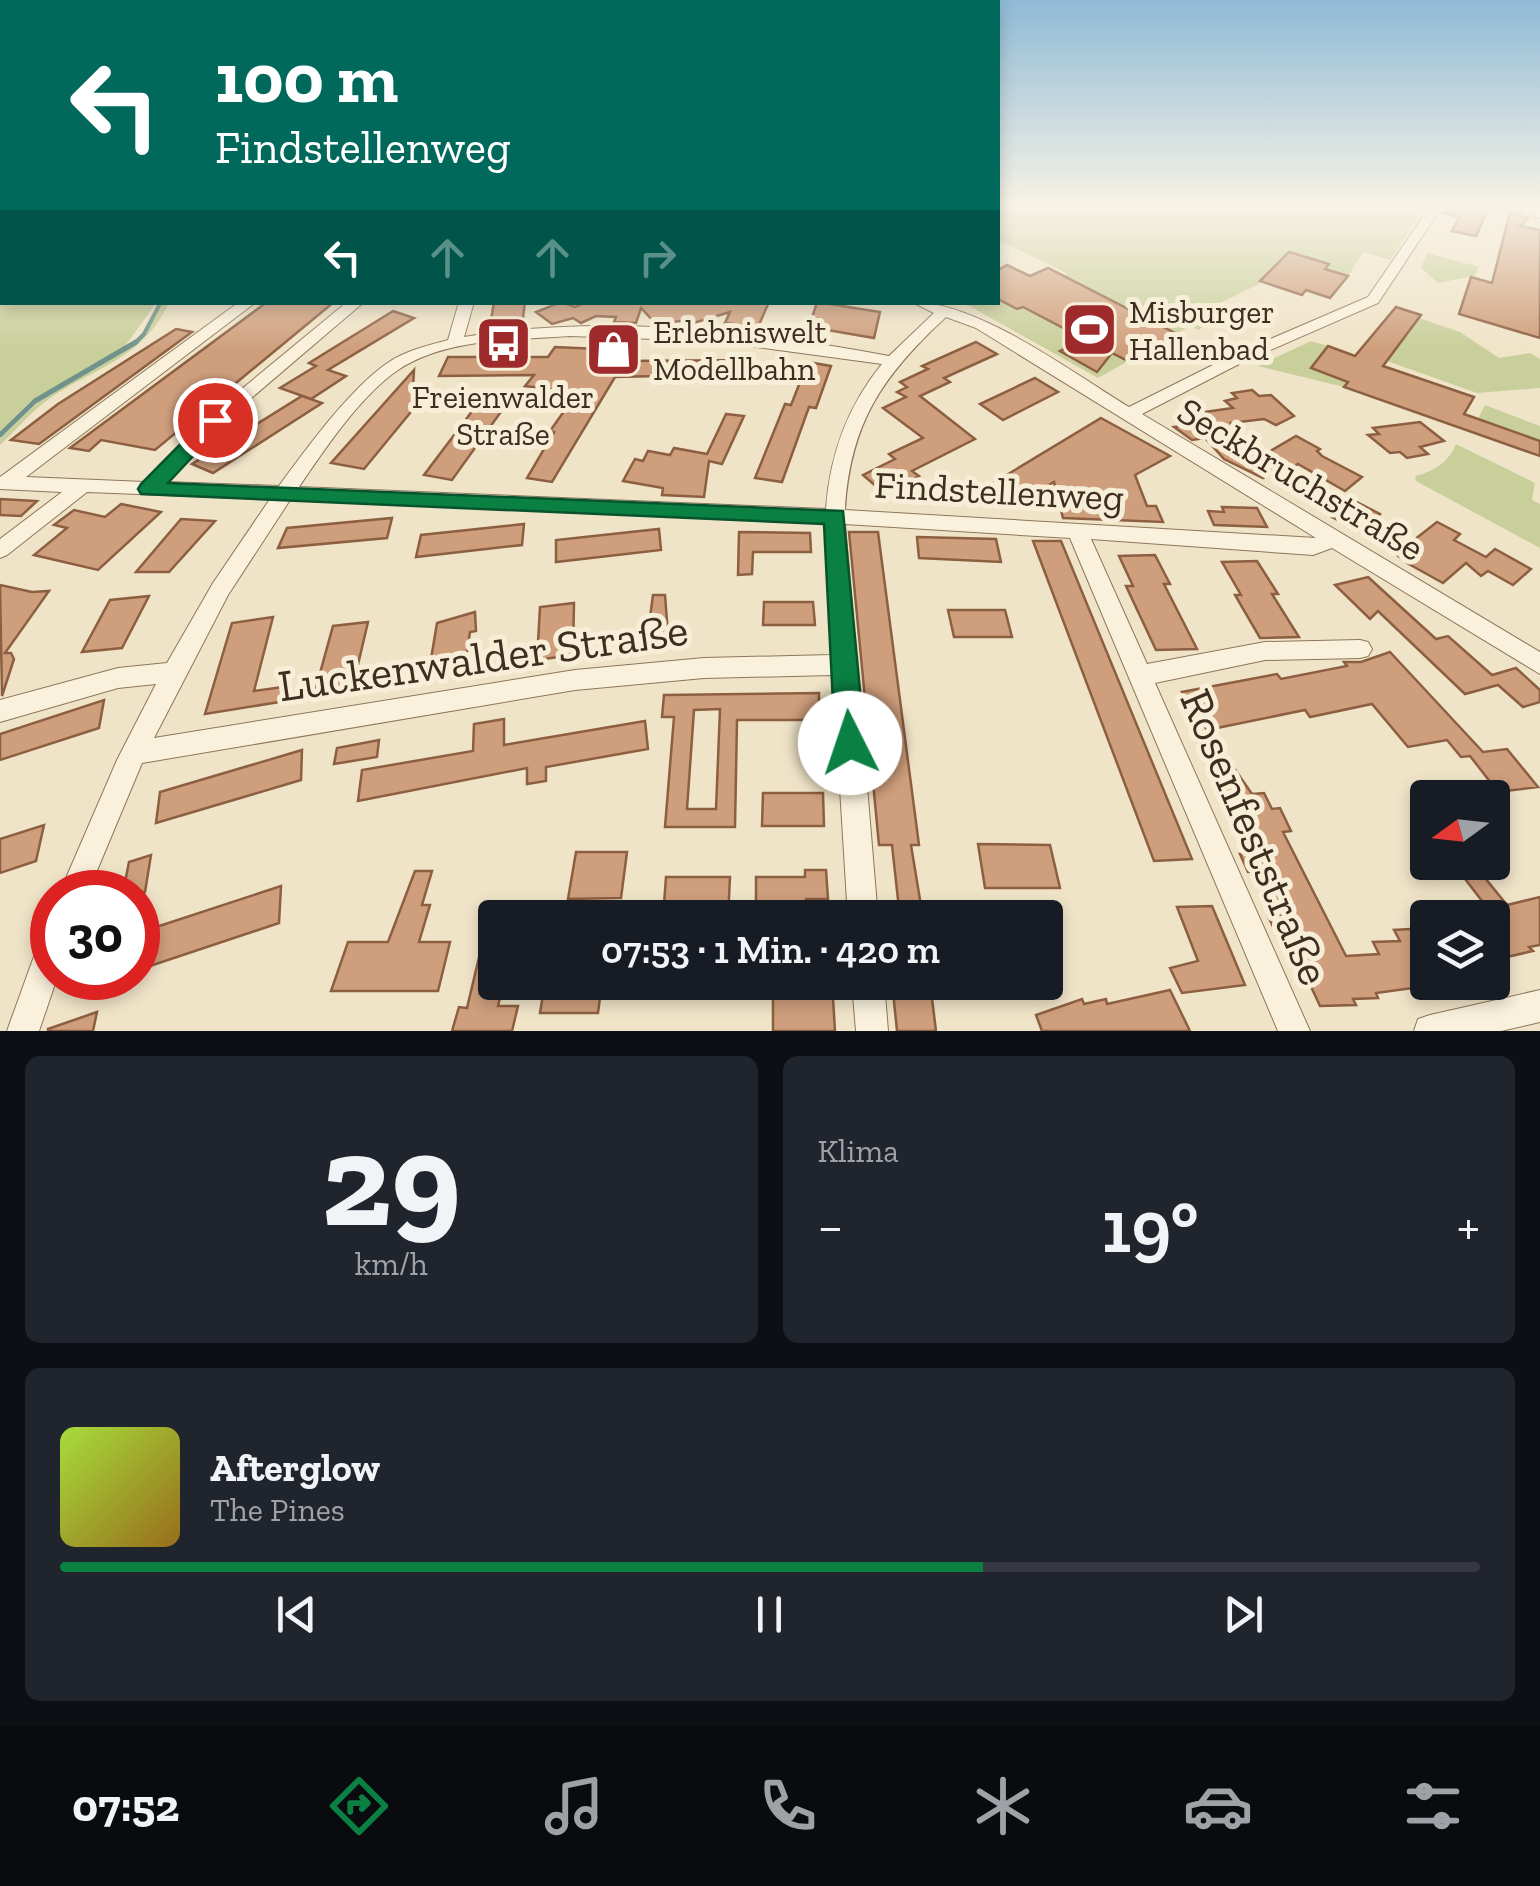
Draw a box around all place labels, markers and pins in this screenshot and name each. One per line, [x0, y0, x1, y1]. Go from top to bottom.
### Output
place label: Misburger Hallenbad [1129, 293, 1275, 368]
sports icon: Misburger Hallenbad [1060, 300, 1120, 360]
bus stop icon: Freienwalder Straße [473, 313, 533, 373]
place label: Erlebniswelt Modellbahn [653, 313, 827, 388]
shop icon: Erlebniswelt Modellbahn [584, 320, 644, 380]
pin [173, 378, 258, 463]
place label: Freienwalder Straße [412, 378, 594, 453]

